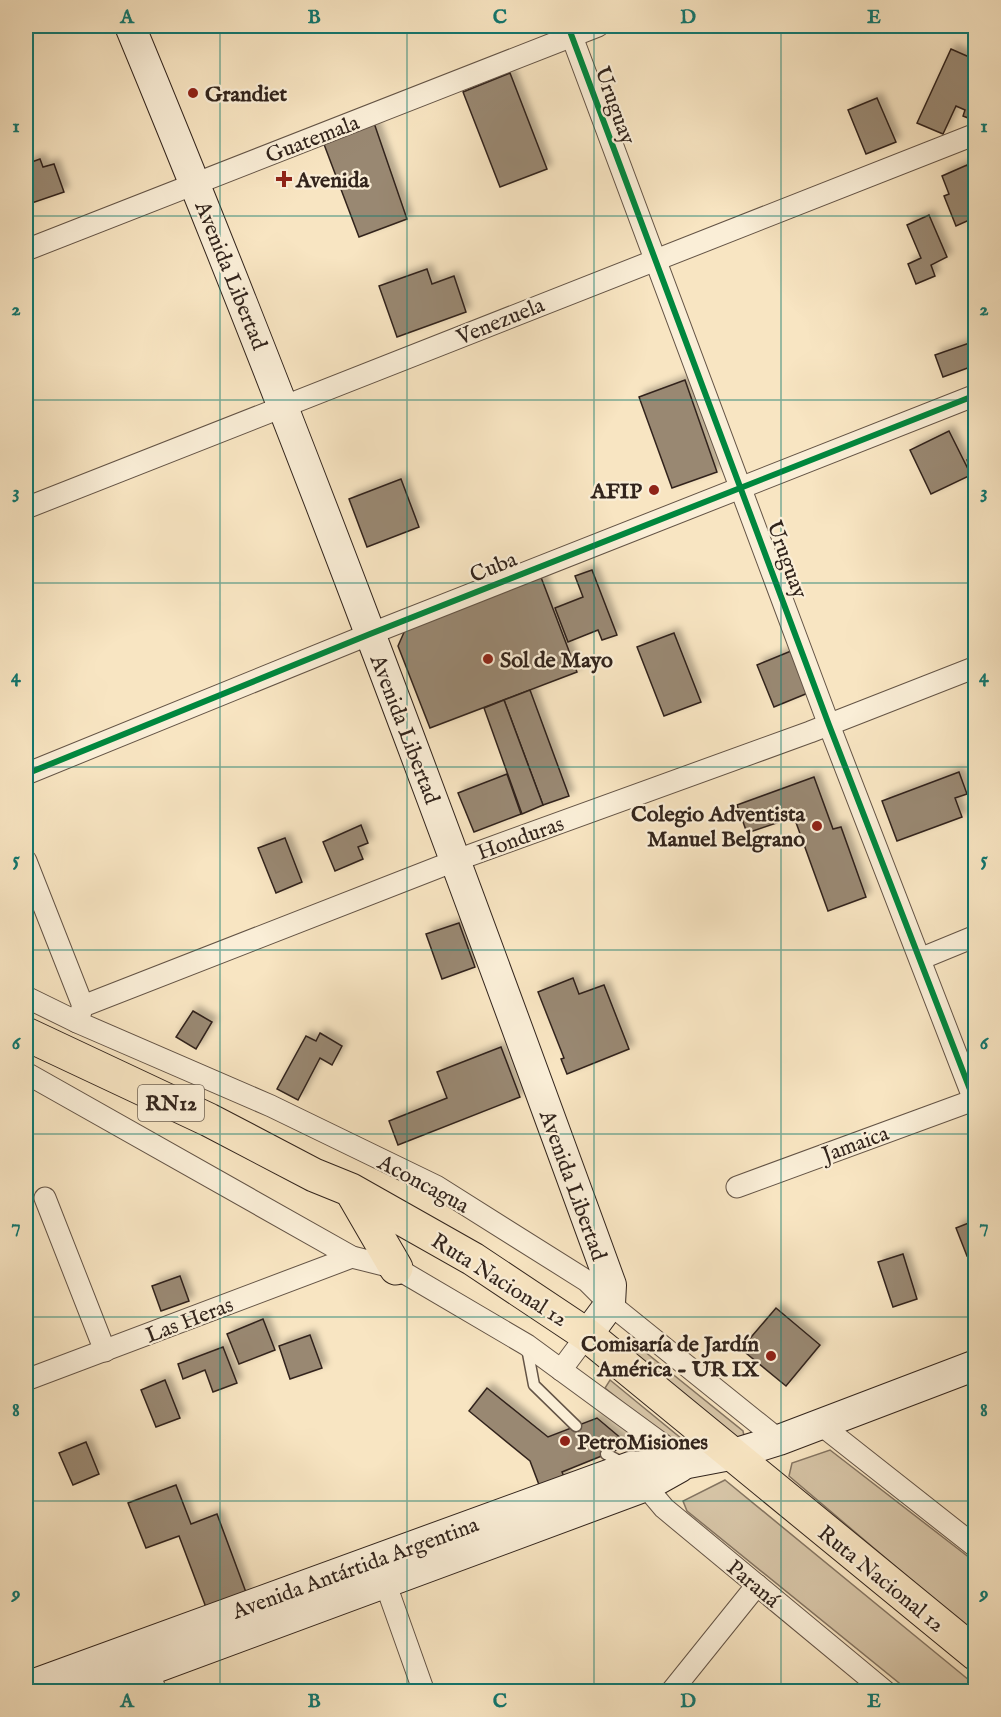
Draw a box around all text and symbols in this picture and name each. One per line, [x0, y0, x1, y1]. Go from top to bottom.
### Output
text: A [119, 5, 135, 30]
text: B [307, 5, 321, 30]
text: C [493, 5, 507, 30]
text: D [680, 5, 696, 30]
text: E [867, 5, 881, 30]
street label: Uruguay [587, 63, 641, 149]
place label: Grandiet [205, 81, 287, 109]
marker: Grandiet [186, 86, 200, 100]
street label: Guatemala [262, 109, 364, 171]
text: 1 [12, 114, 20, 139]
text: 1 [980, 114, 988, 139]
place label: Avenida [295, 167, 369, 195]
marker: Avenida [277, 172, 291, 186]
street label: Avenida Libertad [187, 196, 273, 354]
street label: Venezuela [452, 291, 549, 353]
text: 2 [11, 297, 21, 322]
text: 2 [979, 297, 989, 322]
place label: AFIP [590, 478, 642, 506]
text: 3 [12, 480, 20, 505]
text: 3 [980, 480, 988, 505]
marker: AFIP [647, 483, 661, 497]
street label: Uruguay [759, 517, 813, 603]
street label: Cuba [466, 546, 522, 590]
place label: Sol de Mayo [500, 647, 613, 675]
street label: Avenida Libertad [362, 650, 446, 809]
marker: Sol de Mayo [481, 652, 495, 666]
text: 4 [11, 664, 22, 689]
text: 4 [979, 664, 990, 689]
place label: Colegio Adventista Manuel Belgrano [631, 801, 805, 854]
street label: Honduras [473, 810, 568, 868]
marker: Colegio Adventista Manuel Belgrano [810, 819, 824, 833]
text: 5 [12, 847, 20, 872]
text: 5 [980, 847, 988, 872]
text: 6 [12, 1031, 22, 1056]
text: 6 [980, 1031, 990, 1056]
road number: RN12 [138, 1085, 204, 1121]
street label: Avenida Libertad [532, 1106, 612, 1265]
street label: Jamaica [816, 1120, 893, 1171]
street label: Aconcagua [372, 1149, 474, 1221]
text: 7 [11, 1214, 21, 1239]
text: 7 [979, 1214, 989, 1239]
street label: Ruta Nacional 12 [426, 1228, 572, 1334]
street label: Las Heras [142, 1291, 238, 1350]
place label: Comisaría de Jardín América - UR IX [581, 1331, 759, 1384]
marker: Comisaría de Jardín América - UR IX [764, 1349, 778, 1363]
text: 8 [12, 1398, 20, 1423]
text: 8 [980, 1398, 988, 1423]
place label: PetroMisiones [577, 1429, 708, 1457]
marker: PetroMisiones [558, 1434, 572, 1448]
street label: Avenida Antártida Argentina [228, 1511, 483, 1627]
street label: Ruta Nacional 12 [812, 1520, 950, 1639]
street label: Paraná [720, 1554, 785, 1615]
text: 9 [11, 1581, 21, 1606]
text: 9 [979, 1581, 989, 1606]
text: A [119, 1689, 135, 1714]
text: B [307, 1689, 321, 1714]
text: C [493, 1689, 507, 1714]
text: D [680, 1689, 696, 1714]
text: E [867, 1689, 881, 1714]

